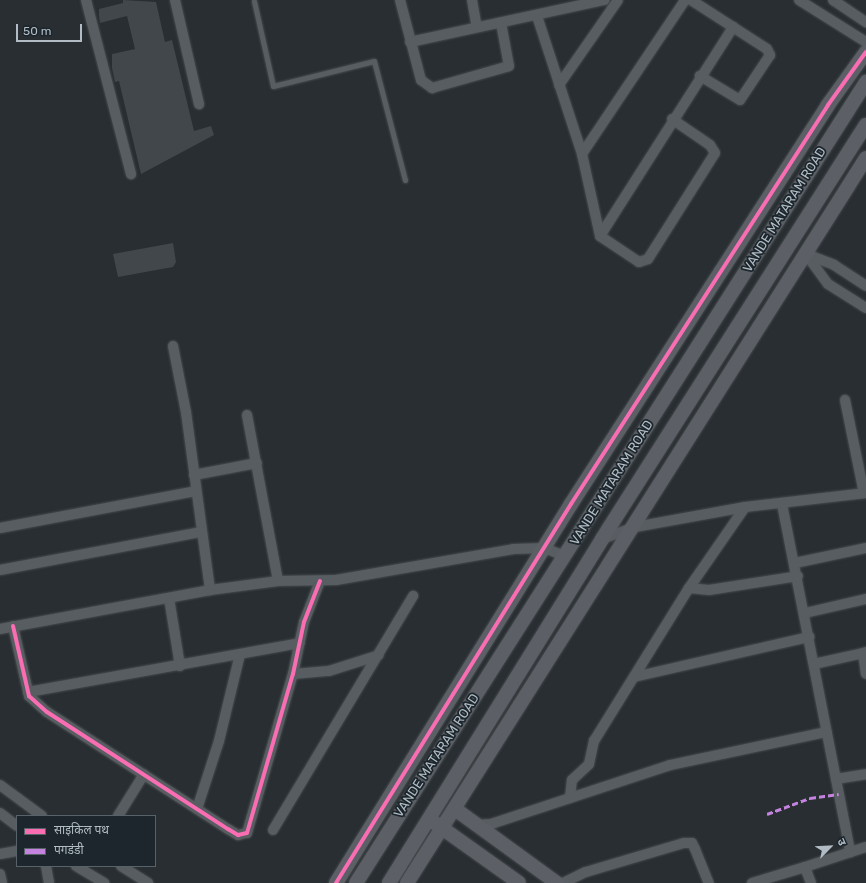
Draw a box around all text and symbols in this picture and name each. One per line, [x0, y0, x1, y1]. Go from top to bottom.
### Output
scale bar [18, 16, 84, 42]
text: 50 m [23, 24, 51, 38]
street label: VANDE MATARAM ROAD [740, 145, 830, 275]
street label: VANDE MATARAM ROAD [567, 418, 657, 548]
street label: VANDE MATARAM ROAD [391, 691, 483, 821]
legend [16, 815, 156, 867]
text: साइकिल पथ [54, 823, 109, 837]
north arrow [810, 827, 850, 867]
text: उ [834, 836, 849, 848]
text: पगडंडी [54, 843, 84, 857]

